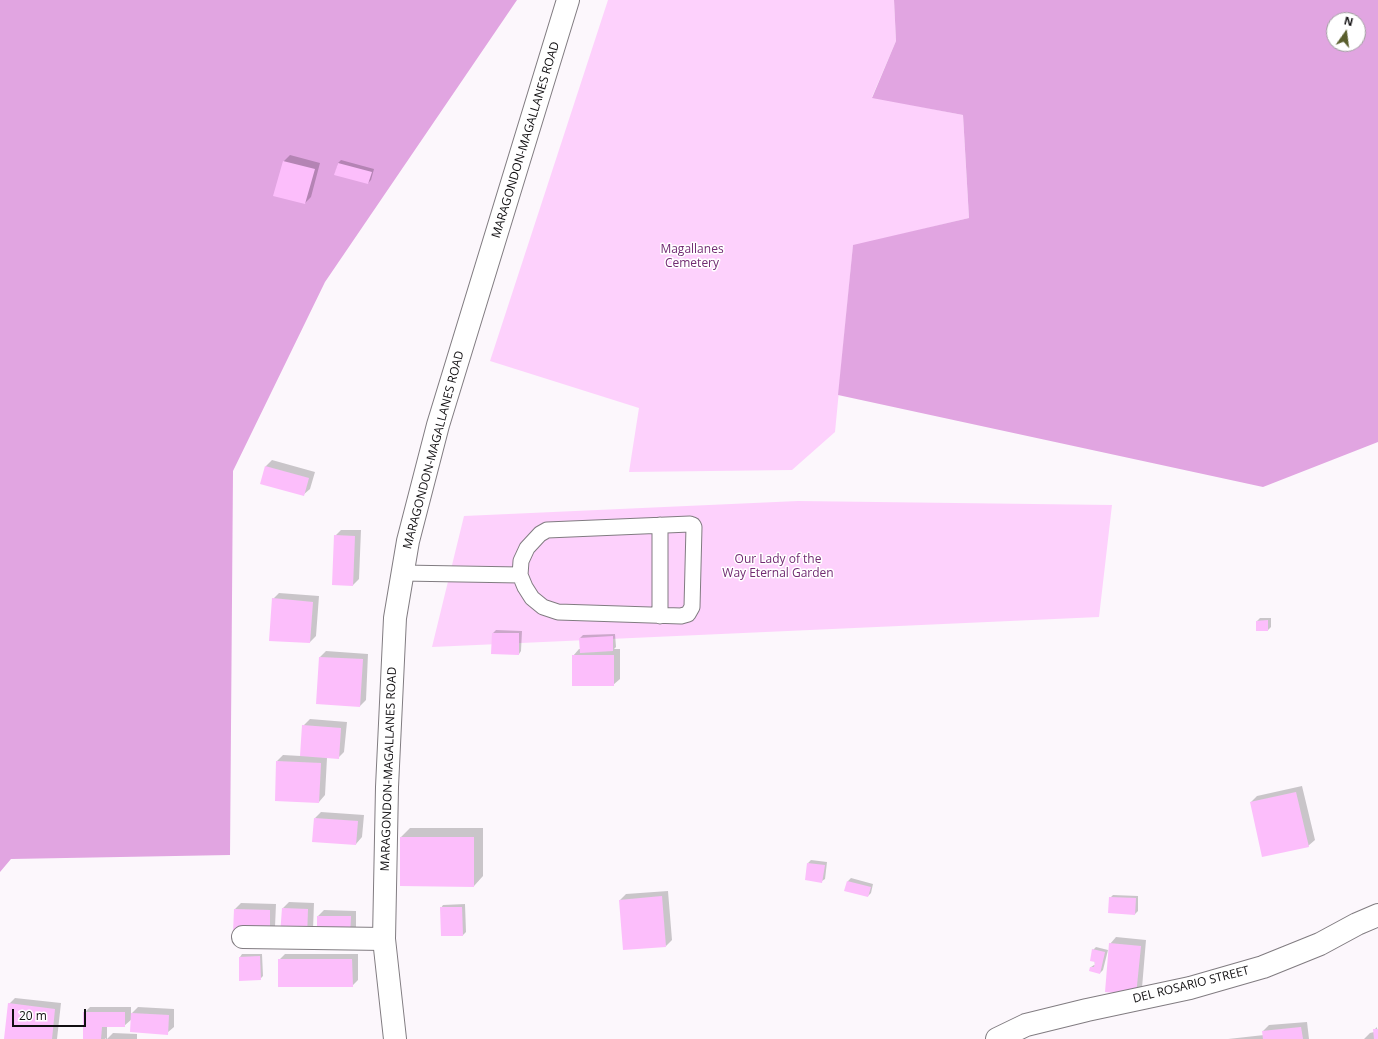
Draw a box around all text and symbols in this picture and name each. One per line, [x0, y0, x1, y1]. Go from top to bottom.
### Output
north arrow [1326, 12, 1366, 52]
text: N [1343, 12, 1355, 29]
street label: MARAGONDON-MAGALLANES ROAD [489, 40, 563, 240]
park label: Magallanes Cemetery [660, 243, 724, 271]
street label: MARAGONDON-MAGALLANES ROAD [401, 349, 467, 551]
park label: Our Lady of the Way Eternal Garden [722, 553, 834, 581]
street label: MARAGONDON-MAGALLANES ROAD [378, 666, 400, 872]
street label: DEL ROSARIO STREET [1131, 964, 1251, 1006]
scale bar [14, 1001, 88, 1027]
text: 20 m [19, 1007, 47, 1024]

